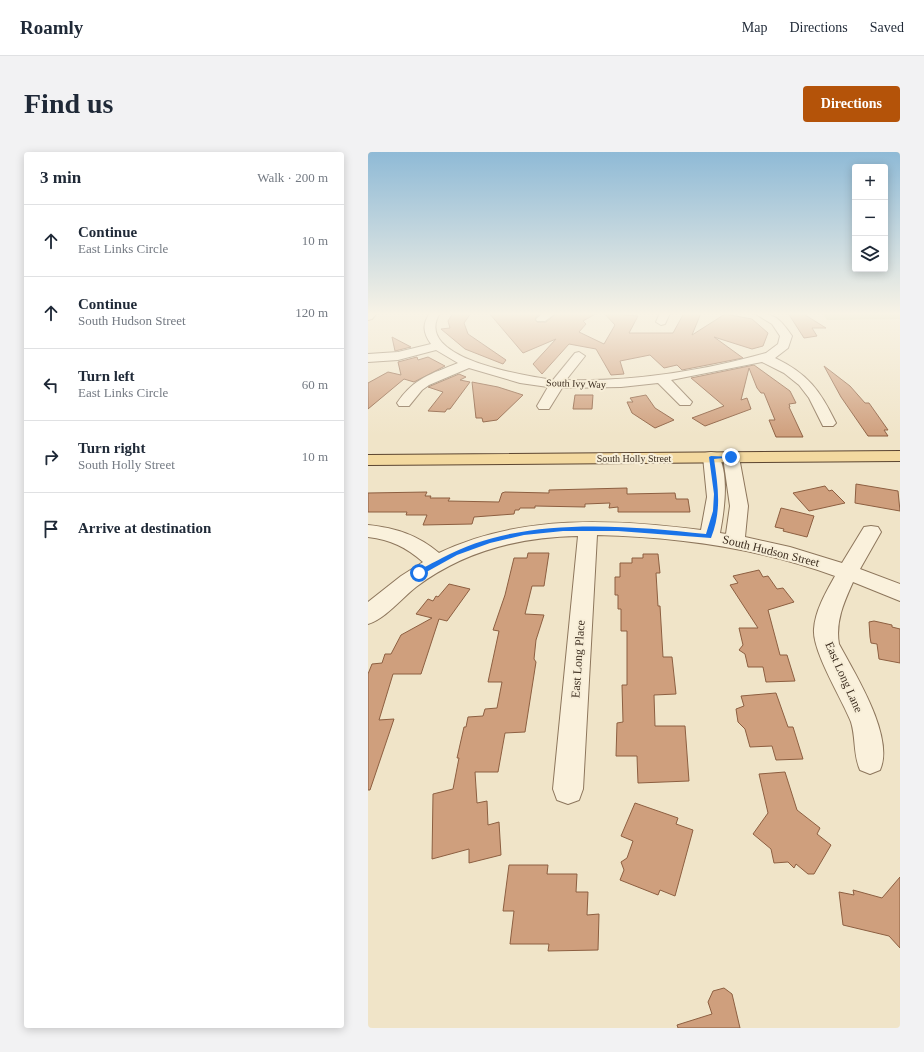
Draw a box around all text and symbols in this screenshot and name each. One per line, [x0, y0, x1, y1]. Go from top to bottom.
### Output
text: Roamly [20, 17, 83, 38]
text: Map [742, 20, 767, 35]
text: Directions [789, 20, 848, 35]
text: Saved [870, 20, 904, 35]
button: Directions [803, 86, 900, 122]
text: Find us [24, 88, 114, 119]
map controls [852, 164, 888, 272]
button: + [852, 164, 888, 200]
text: 3 min [40, 168, 81, 187]
text: Walk · 200 m [257, 170, 328, 185]
button: − [852, 200, 888, 236]
text: Continue [78, 224, 137, 240]
icon: ahead [40, 230, 62, 252]
text: 10 m [302, 233, 328, 248]
button: layers [852, 236, 888, 272]
text: East Links Circle [78, 241, 168, 256]
text: Continue [78, 296, 137, 312]
icon: ahead [40, 302, 62, 324]
text: 120 m [295, 305, 328, 320]
text: South Hudson Street [78, 313, 186, 328]
text: Turn left [78, 368, 135, 384]
icon: left [40, 374, 62, 396]
text: 60 m [302, 377, 328, 392]
street label: South Ivy Way [546, 377, 606, 390]
text: East Links Circle [78, 385, 168, 400]
text: Turn right [78, 440, 145, 456]
icon: right [40, 446, 62, 468]
route end [722, 448, 740, 466]
text: 10 m [302, 449, 328, 464]
street label: South Holly Street [597, 453, 671, 464]
text: South Holly Street [78, 457, 175, 472]
icon: arrive [40, 518, 62, 540]
text: Arrive at destination [78, 520, 211, 536]
street label: South Hudson Street [721, 532, 822, 570]
route start [410, 564, 428, 582]
street label: East Long Place [568, 620, 588, 698]
street label: East Long Lane [822, 639, 866, 715]

